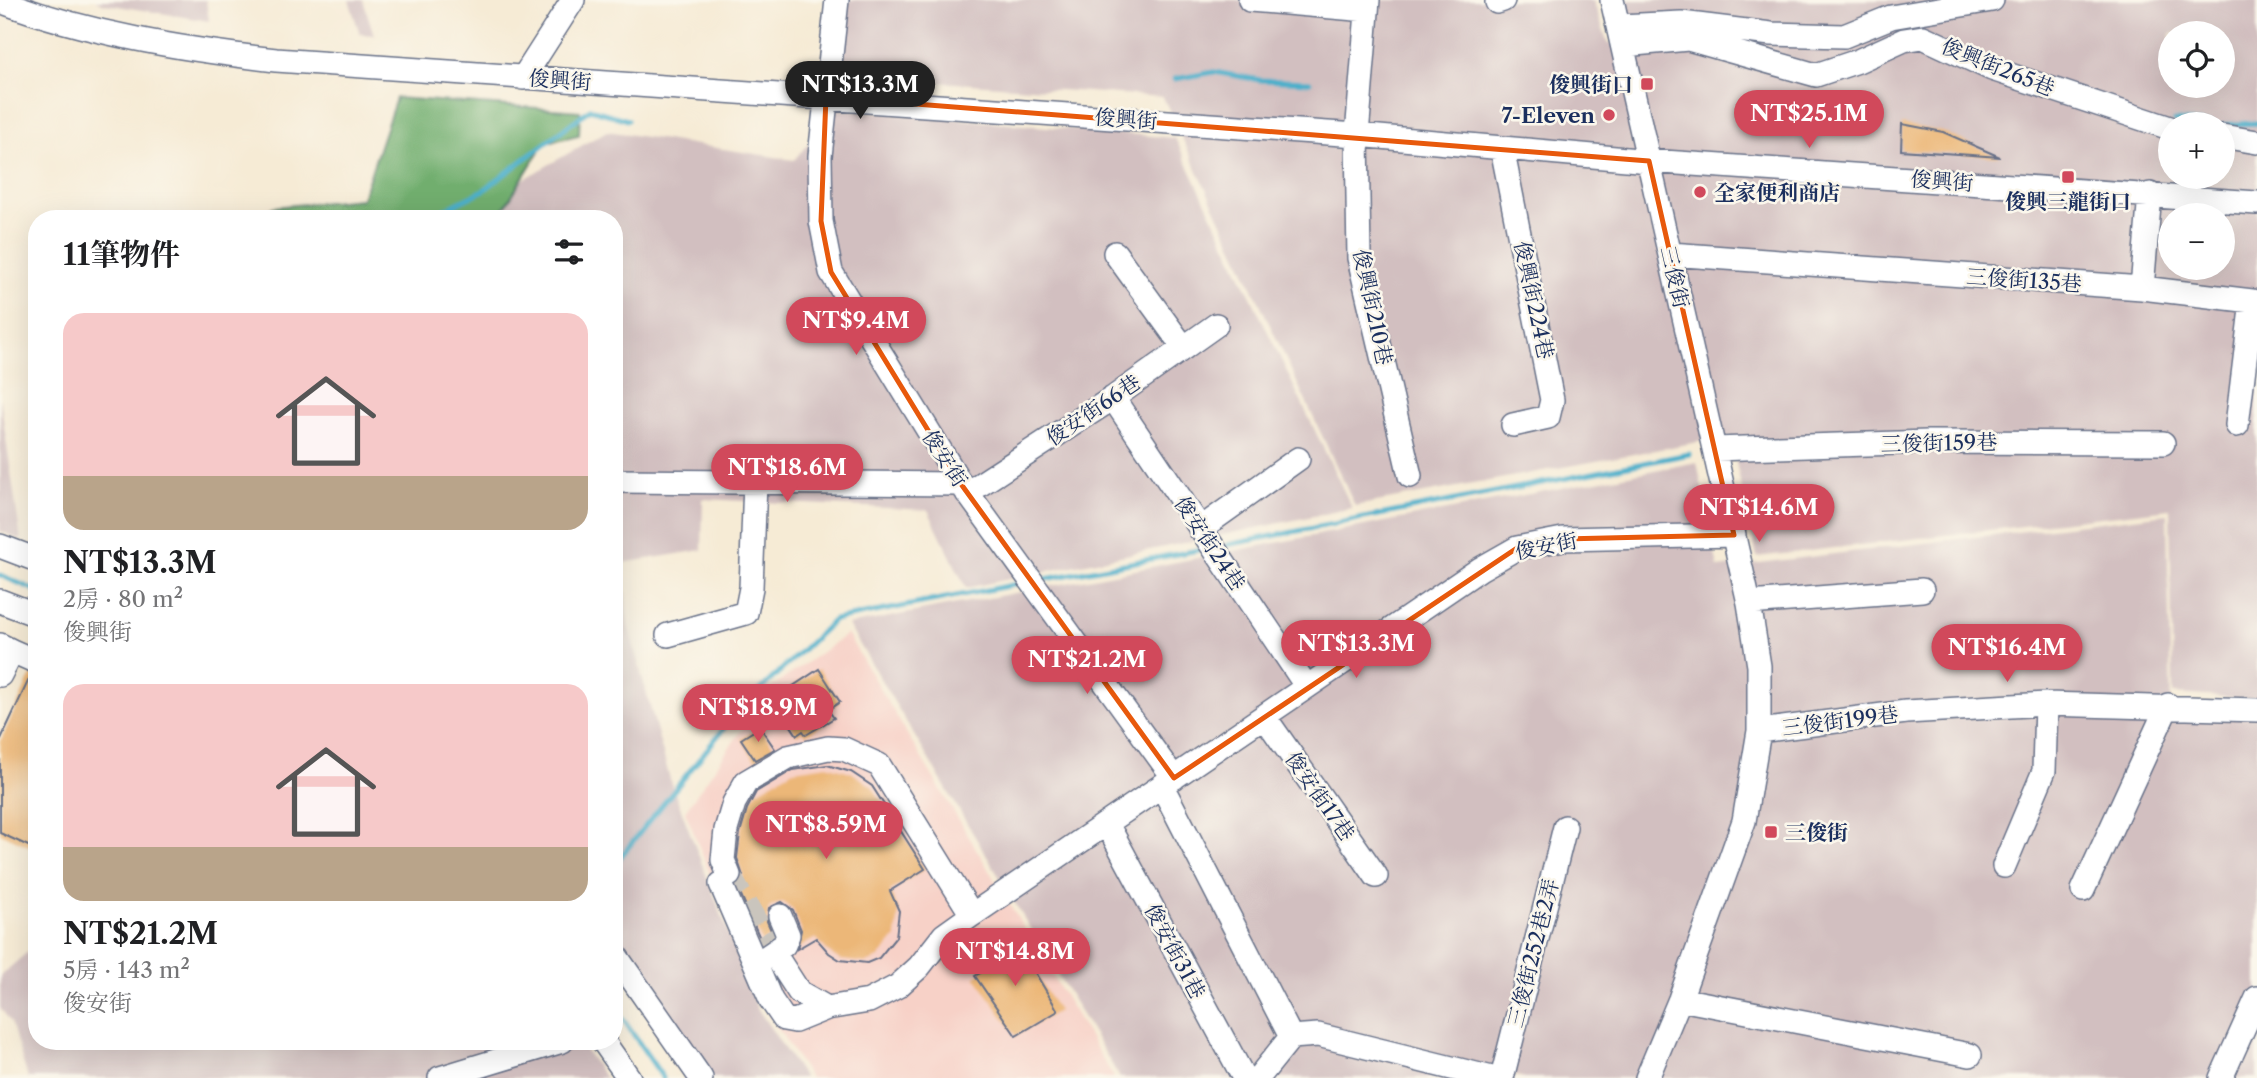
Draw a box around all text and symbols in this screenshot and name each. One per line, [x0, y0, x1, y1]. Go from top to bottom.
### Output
map controls [2158, 21, 2235, 280]
button: locate [2158, 21, 2235, 98]
street label: 俊興街265巷 [1938, 33, 2058, 101]
pin: NT$13.3M [788, 61, 932, 121]
street label: 俊興街 [528, 65, 592, 95]
text: NT$13.3M [801, 70, 919, 98]
place label: 俊興街口 [1549, 72, 1633, 97]
marker: 俊興街口 [1639, 76, 1655, 92]
pin: NT$25.1M [1737, 90, 1881, 150]
text: NT$25.1M [1750, 99, 1868, 127]
place label: 7-Eleven [1501, 103, 1596, 128]
street label: 俊興街 [1094, 104, 1158, 134]
marker: 7-Eleven [1601, 107, 1617, 123]
button: + [2158, 112, 2235, 189]
street label: 俊興街 [1910, 166, 1974, 196]
marker: 俊興三龍街口 [2060, 169, 2076, 185]
place label: 全家便利商店 [1714, 180, 1840, 205]
marker: 全家便利商店 [1692, 184, 1708, 200]
place label: 俊興三龍街口 [2005, 189, 2131, 214]
button: − [2158, 203, 2235, 280]
icon: filters [550, 233, 588, 271]
text: 11筆物件 [63, 236, 180, 273]
street label: 俊興街224巷 [1509, 239, 1559, 361]
street label: 三俊街 [1656, 243, 1694, 311]
street label: 俊興街210巷 [1348, 247, 1398, 367]
street label: 三俊街135巷 [1965, 263, 2083, 297]
pin: NT$9.4M [791, 298, 921, 357]
text: NT$9.4M [802, 306, 910, 334]
icon: home [263, 358, 389, 484]
street label: 俊安街66巷 [1041, 369, 1145, 451]
street label: 俊安街 [917, 425, 973, 491]
street label: 三俊街159巷 [1881, 429, 1997, 457]
pin: NT$18.6M [715, 444, 859, 504]
text: NT$18.6M [727, 453, 847, 481]
pin: NT$14.6M [1687, 484, 1831, 544]
street label: 俊安街24巷 [1169, 491, 1251, 595]
text: NT$14.6M [1699, 493, 1819, 521]
street label: 俊安街 [1513, 528, 1579, 564]
text: NT$13.3M [63, 544, 217, 581]
text: 2房 · 80 m² [63, 585, 183, 613]
text: 俊興街 [63, 618, 132, 646]
pin: NT$13.3M [1284, 620, 1428, 680]
pin: NT$16.4M [1935, 624, 2079, 684]
text: NT$13.3M [1297, 629, 1415, 657]
text: NT$16.4M [1947, 633, 2067, 661]
pin: NT$21.2M [1015, 636, 1159, 696]
text: NT$21.2M [1028, 645, 1146, 673]
pin: NT$18.9M [686, 684, 830, 744]
text: NT$18.9M [698, 693, 818, 721]
street label: 三俊街199巷 [1780, 701, 1900, 741]
icon: home [263, 729, 389, 855]
street label: 俊安街17巷 [1280, 747, 1360, 845]
pin: NT$8.59M [754, 802, 898, 861]
text: NT$8.59M [765, 810, 887, 838]
place label: 三俊街 [1785, 820, 1848, 845]
marker: 三俊街 [1763, 824, 1779, 840]
street label: 三俊街252巷2弄 [1502, 876, 1564, 1030]
street label: 俊安街31巷 [1139, 899, 1211, 1003]
text: NT$21.2M [63, 915, 218, 952]
pin: NT$14.8M [943, 928, 1087, 988]
text: NT$14.8M [955, 937, 1075, 965]
text: 5房 · 143 m² [63, 956, 190, 984]
text: 俊安街 [63, 989, 132, 1017]

